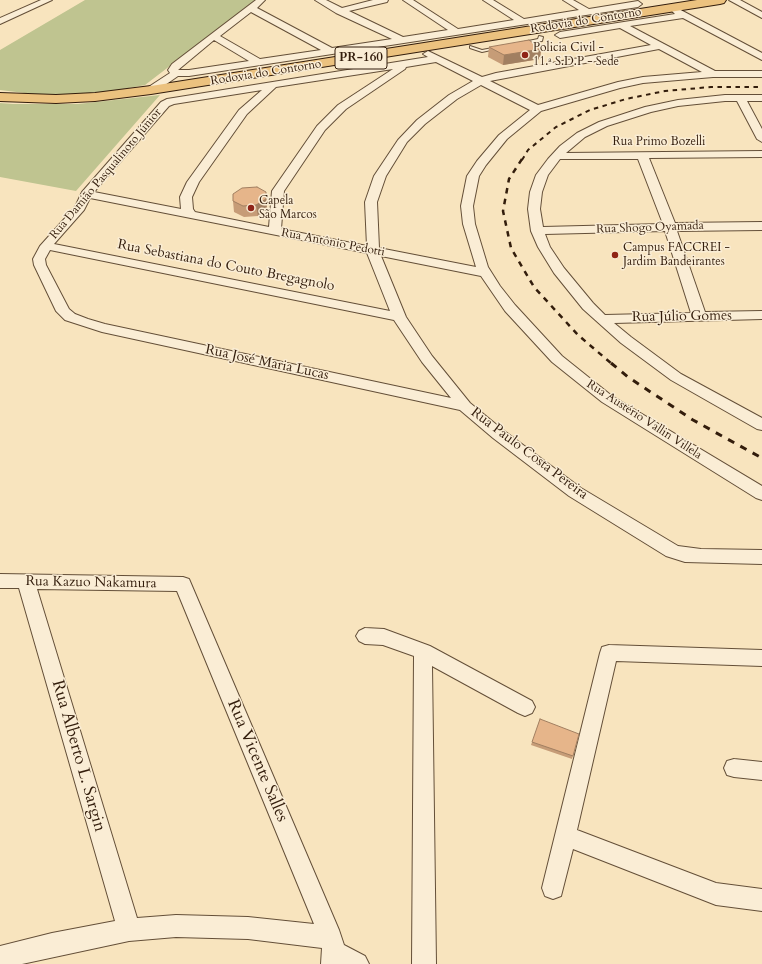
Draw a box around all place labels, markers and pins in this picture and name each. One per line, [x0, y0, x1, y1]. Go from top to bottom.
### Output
place label: Policia Civil - 11.ª S.D.P - Sede [533, 41, 619, 69]
marker: Policia Civil - 11.ª S.D.P - Sede [520, 50, 530, 60]
place label: Capela São Marcos [259, 194, 317, 222]
marker: Capela São Marcos [246, 203, 256, 213]
place label: Campus FACCREI - Jardim Bandeirantes [623, 241, 730, 269]
marker: Campus FACCREI - Jardim Bandeirantes [610, 250, 620, 260]

